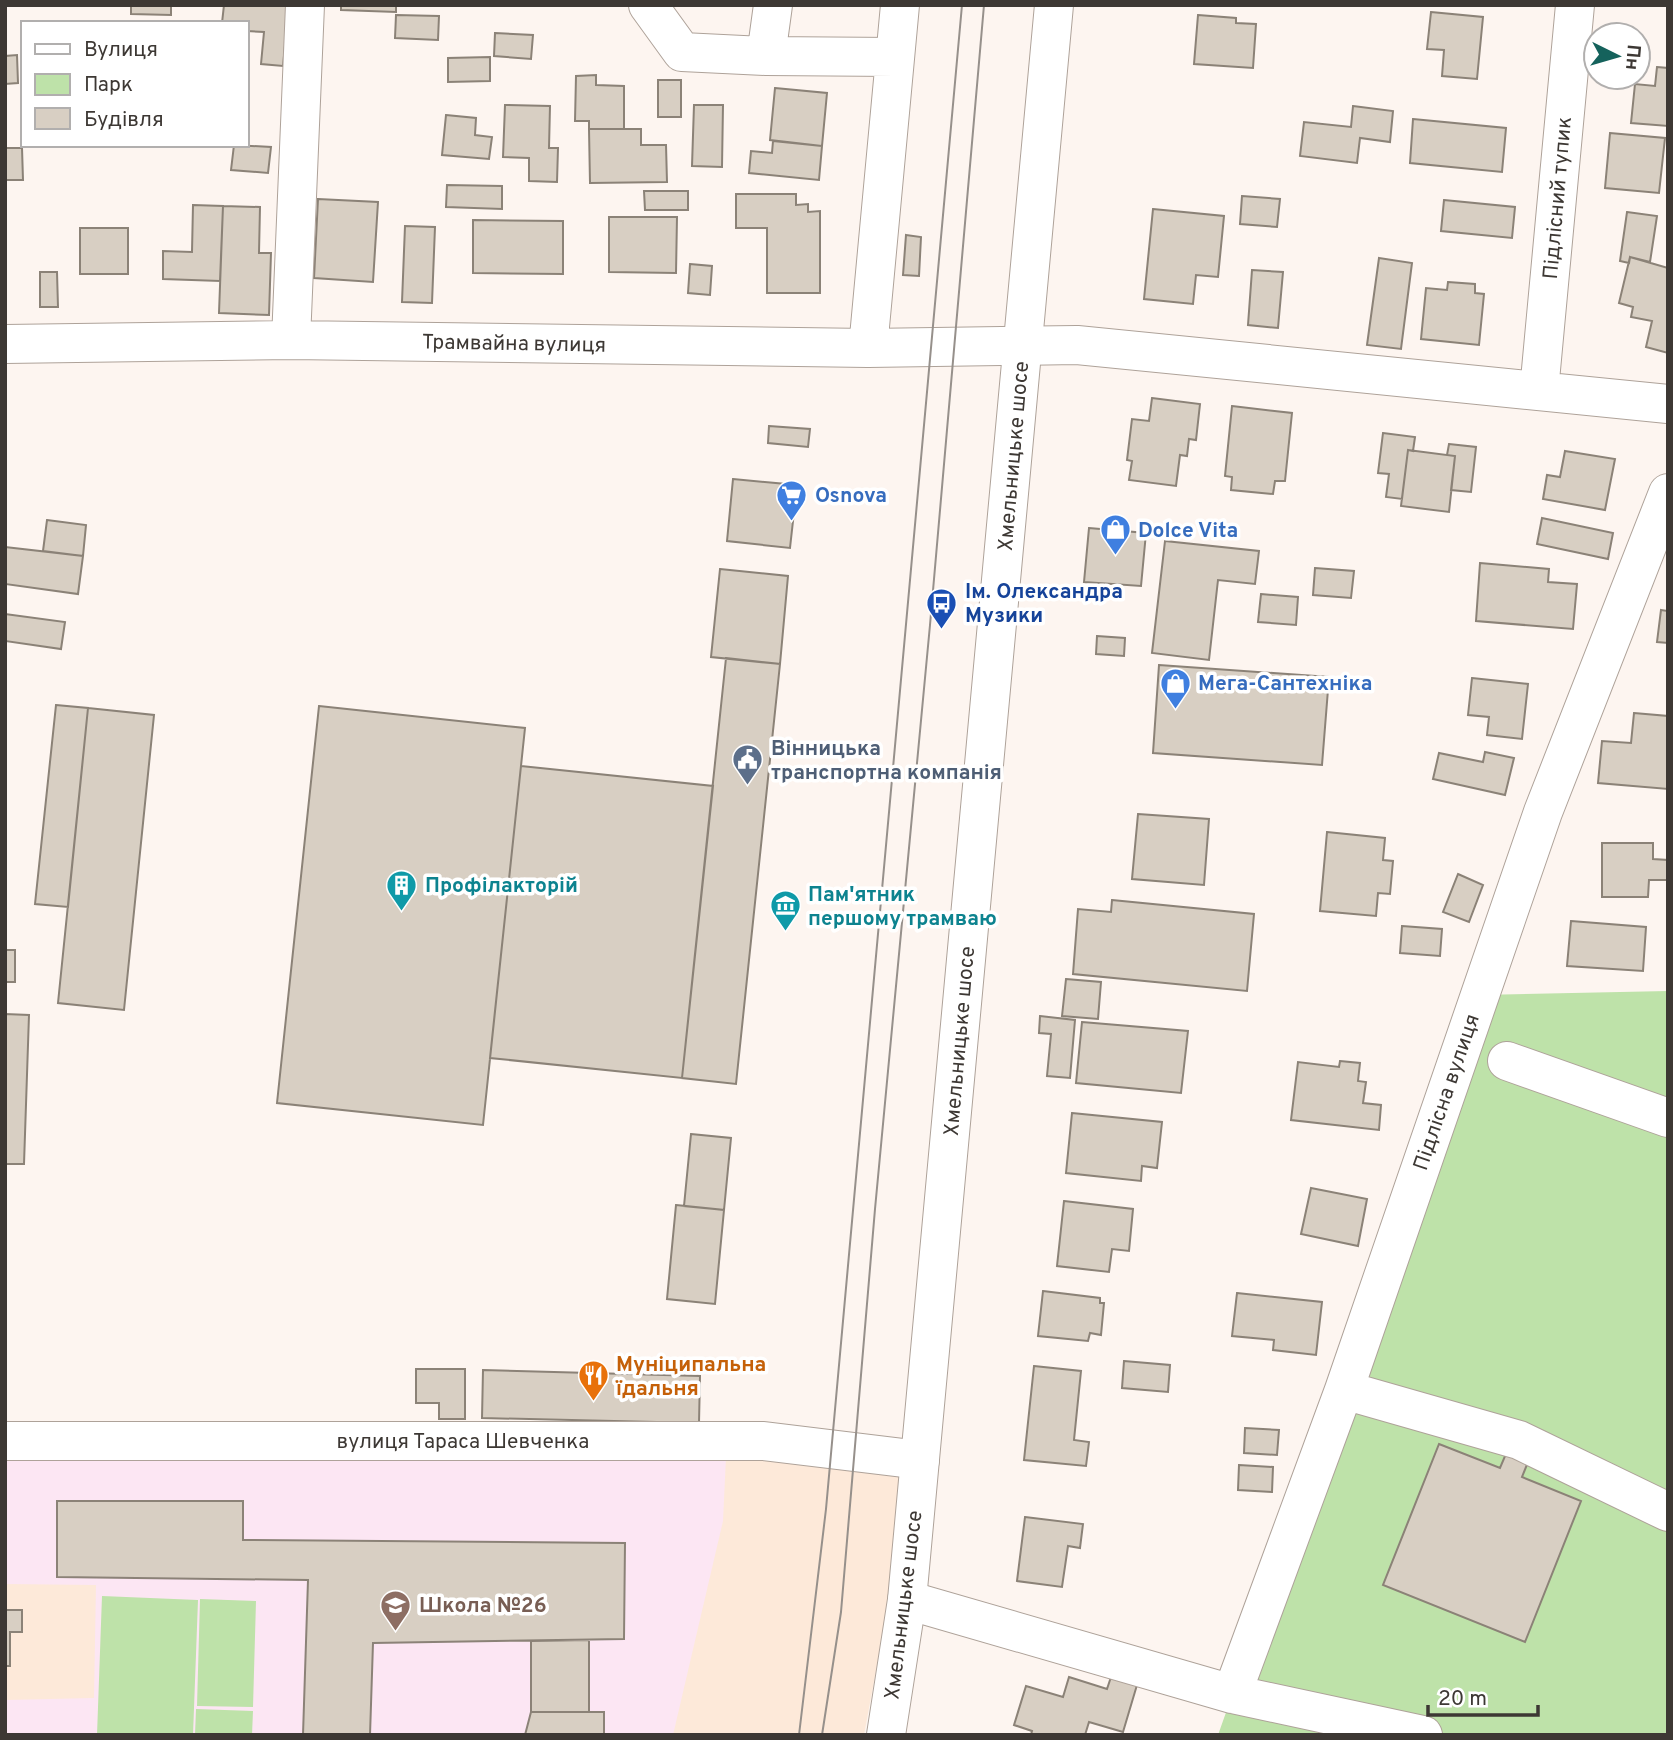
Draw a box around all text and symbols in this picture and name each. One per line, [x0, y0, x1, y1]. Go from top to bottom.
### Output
legend [21, 21, 248, 147]
north arrow [1582, 21, 1652, 91]
text: Вулиця [84, 37, 158, 64]
text: Пн [1619, 43, 1645, 71]
text: Парк [84, 72, 133, 99]
text: Будівля [84, 107, 164, 134]
street label: Підлісний тупик [1538, 116, 1579, 281]
street label: Трамвайна вулиця [422, 329, 606, 360]
street label: Хмельницьке шосе [993, 360, 1036, 552]
supermarket icon: Osnova [775, 478, 809, 522]
place label: Osnova [815, 483, 887, 510]
shop icon: Dolce Vita [1098, 513, 1132, 557]
place label: Dolce Vita [1138, 518, 1238, 545]
place label: Ім. Олександра Музики [965, 579, 1123, 630]
bus stop icon: Ім. Олександра Музики [925, 586, 959, 630]
shop icon: Мега-Сантехніка [1158, 666, 1192, 710]
place label: Мега-Сантехніка [1198, 671, 1372, 698]
place label: Вінницька транспортна компанія [771, 736, 1002, 787]
public building icon: Вінницька транспортна компанія [731, 743, 765, 787]
building icon: Профілакторій [385, 868, 419, 912]
place label: Профілакторій [425, 873, 578, 900]
place label: Пам'ятник першому трамваю [808, 882, 997, 933]
museum icon: Пам'ятник першому трамваю [768, 889, 802, 933]
street label: Хмельницьке шосе [939, 945, 982, 1137]
street label: Підлісна вулиця [1408, 1011, 1487, 1174]
place label: Муніципальна їдальня [615, 1352, 766, 1403]
restaurant icon: Муніципальна їдальня [576, 1359, 610, 1403]
street label: вулиця Тараса Шевченка [337, 1429, 589, 1456]
street label: Хмельницьке шосе [879, 1509, 929, 1701]
school or university icon: Школа №26 [379, 1588, 413, 1632]
place label: Школа №26 [419, 1593, 547, 1620]
scale bar [1428, 1674, 1538, 1718]
text: 20 m [1438, 1686, 1487, 1713]

